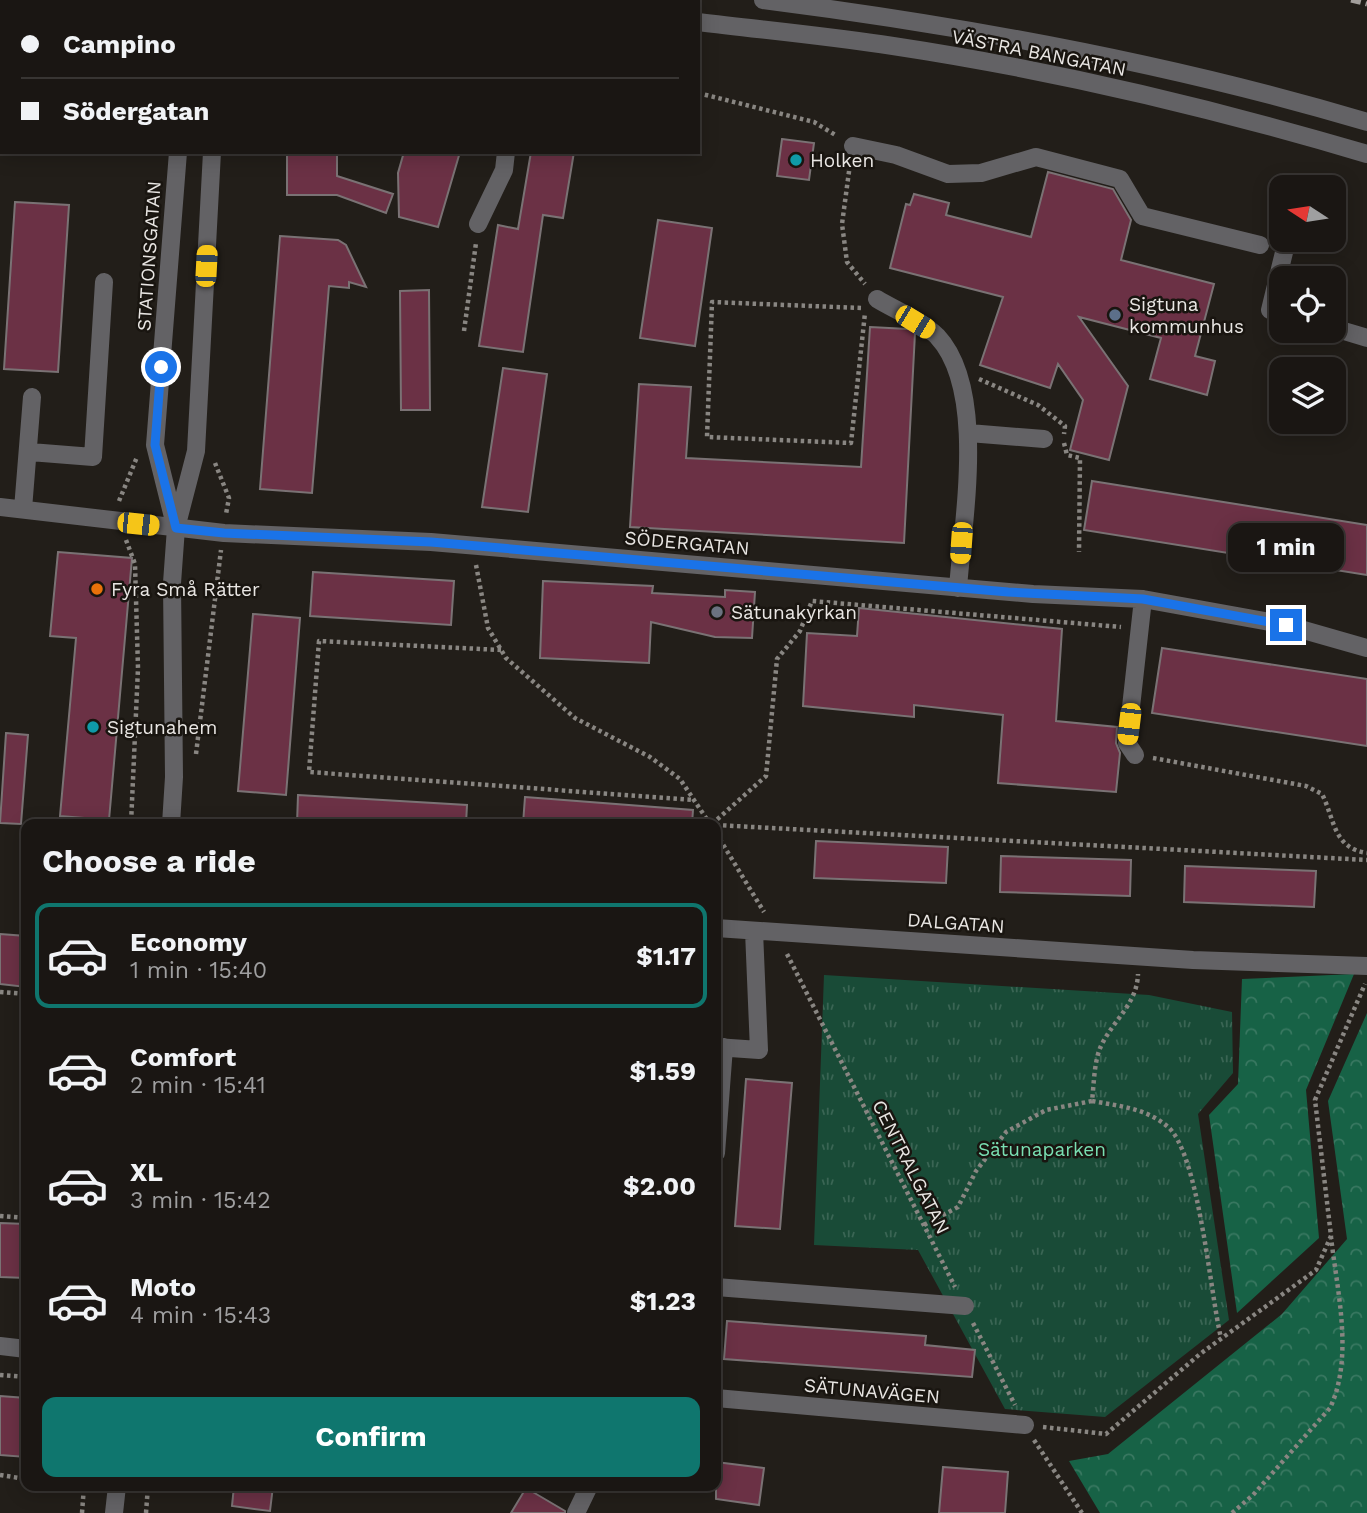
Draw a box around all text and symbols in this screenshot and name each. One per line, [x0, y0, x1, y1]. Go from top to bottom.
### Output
street label: VÄSTRA BANGATAN [950, 25, 1128, 81]
text: Campino [63, 29, 176, 59]
text: Södergatan [63, 96, 209, 126]
place label: Holken [810, 149, 874, 172]
marker: Holken [788, 152, 804, 168]
north arrow [1269, 175, 1346, 252]
map controls [1269, 175, 1346, 434]
street label: STATIONSGATAN [132, 180, 166, 332]
car [195, 244, 218, 288]
button: locate [1269, 266, 1346, 343]
place label: Sigtuna kommunhus [1129, 293, 1244, 338]
car [892, 302, 939, 342]
marker: Sigtuna kommunhus [1107, 307, 1123, 323]
route start [145, 351, 177, 383]
button: layers [1269, 357, 1346, 434]
car [117, 511, 160, 537]
car [950, 521, 973, 565]
callout: 1 min [1228, 524, 1344, 572]
street label: SÖDERGATAN [623, 526, 751, 560]
text: 1 min [1256, 534, 1316, 561]
place label: Fyra Små Rätter [111, 578, 260, 601]
marker: Fyra Små Rätter [89, 581, 105, 597]
place label: Sätunakyrkan [731, 601, 857, 624]
marker: Sätunakyrkan [709, 604, 725, 620]
route end [1270, 609, 1302, 641]
car [1117, 702, 1142, 746]
place label: Sigtunahem [107, 716, 217, 739]
marker: Sigtunahem [85, 719, 101, 735]
text: Choose a ride [42, 842, 256, 880]
street label: DALGATAN [907, 908, 1005, 938]
icon: car [46, 924, 109, 987]
text: Economy [130, 927, 247, 957]
text: $1.17 [636, 941, 696, 971]
text: 1 min · 15:40 [130, 957, 267, 984]
icon: car [46, 1039, 109, 1102]
text: Comfort [130, 1042, 236, 1072]
text: $1.59 [629, 1056, 696, 1086]
text: 2 min · 15:41 [130, 1072, 266, 1099]
street label: CENTRALGATAN [867, 1096, 955, 1238]
park label: Sätunaparken [978, 1138, 1106, 1161]
icon: car [46, 1154, 109, 1217]
text: XL [130, 1157, 163, 1187]
text: $2.00 [623, 1171, 696, 1201]
text: 3 min · 15:42 [130, 1187, 271, 1214]
icon: car [46, 1269, 109, 1332]
text: Moto [130, 1272, 196, 1302]
text: $1.23 [630, 1286, 696, 1316]
text: 4 min · 15:43 [130, 1302, 271, 1329]
street label: SÄTUNAVÄGEN [803, 1374, 941, 1408]
button: Confirm [42, 1397, 700, 1477]

